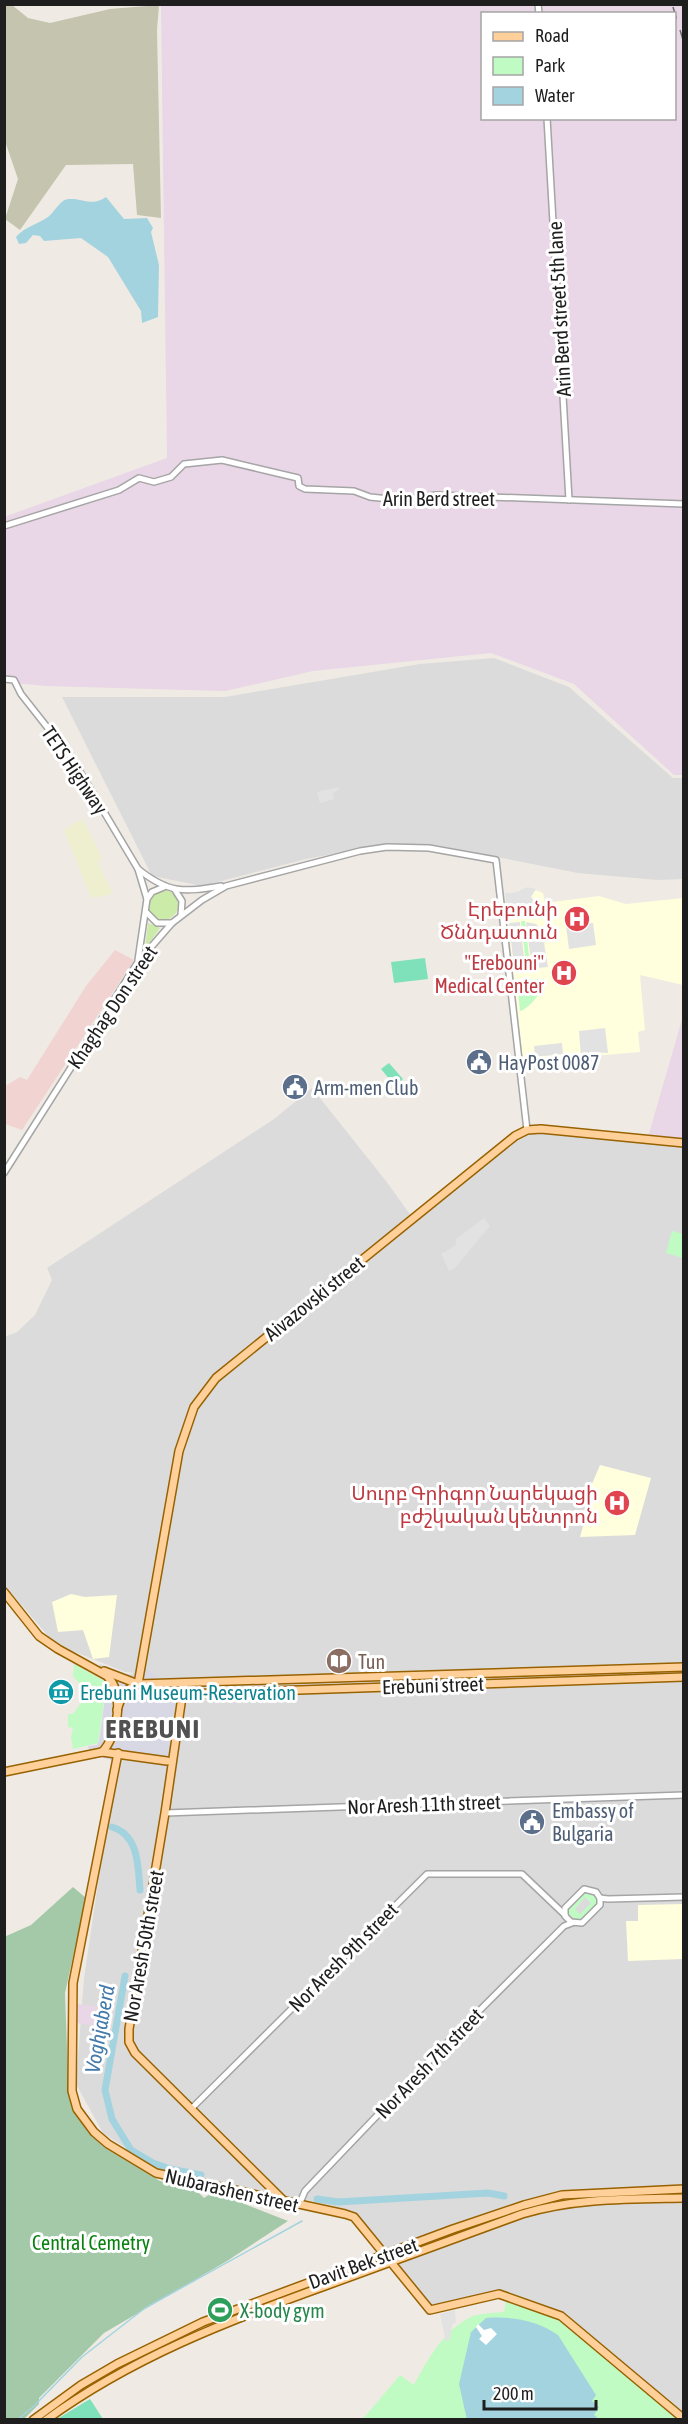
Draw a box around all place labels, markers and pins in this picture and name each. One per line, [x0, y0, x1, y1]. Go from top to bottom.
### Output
place label: Էրեբունի Ծննդատուն [440, 897, 558, 944]
hospital icon: Էրեբունի Ծննդատուն [562, 904, 592, 934]
place label: "Erebouni" Medical Center [434, 951, 545, 997]
hospital icon: "Erebouni" Medical Center [549, 958, 579, 988]
public building icon: HayPost 0087 [464, 1047, 494, 1077]
place label: HayPost 0087 [498, 1051, 599, 1074]
public building icon: Arm-men Club [280, 1072, 310, 1102]
place label: Arm-men Club [314, 1076, 418, 1099]
place label: Սուրբ Գրիգոր Նարեկացի բժշկական կենտրոն [351, 1481, 598, 1528]
hospital icon: Սուրբ Գրիգոր Նարեկացի բժշկական կենտրոն [602, 1488, 632, 1518]
library icon: Tun [324, 1646, 354, 1676]
place label: Tun [358, 1650, 385, 1673]
museum icon: Erebuni Museum-Reservation [46, 1677, 76, 1707]
place label: Erebuni Museum-Reservation [80, 1681, 296, 1704]
place label: Embassy of Bulgaria [552, 1799, 634, 1845]
public building icon: Embassy of Bulgaria [517, 1807, 547, 1837]
sports icon: X-body gym [205, 2295, 235, 2325]
place label: X-body gym [240, 2299, 325, 2322]

